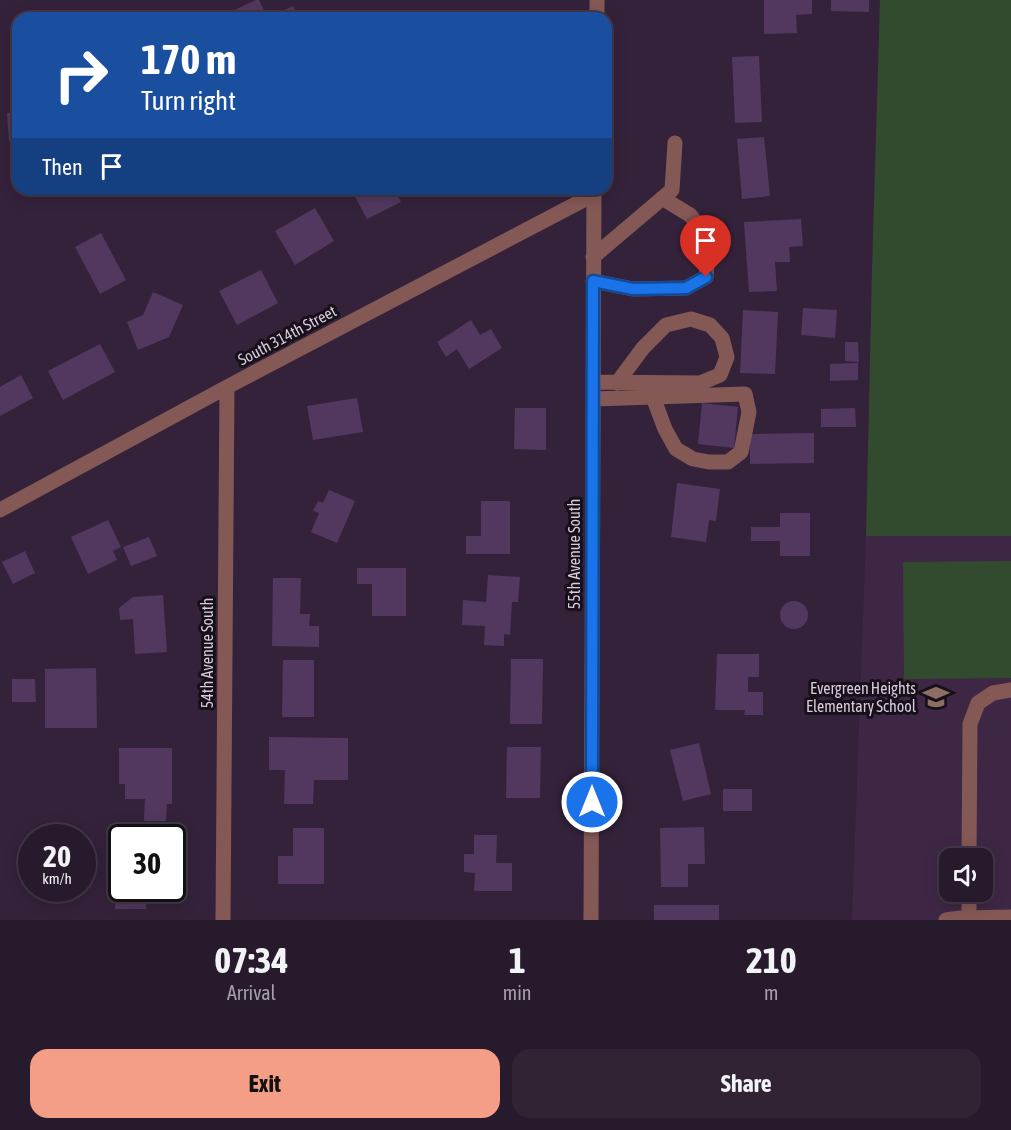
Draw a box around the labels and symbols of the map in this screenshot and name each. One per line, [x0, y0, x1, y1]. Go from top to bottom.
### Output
pin [680, 215, 731, 277]
street label: South 314th Street [235, 301, 340, 368]
street label: 55th Avenue South [565, 499, 583, 609]
street label: 54th Avenue South [198, 598, 216, 708]
place label: Evergreen Heights Elementary School [806, 679, 917, 716]
school or university icon: Evergreen Heights Elementary School [921, 682, 951, 712]
position arrow [560, 770, 624, 834]
speed limit sign: 30 [108, 824, 186, 902]

